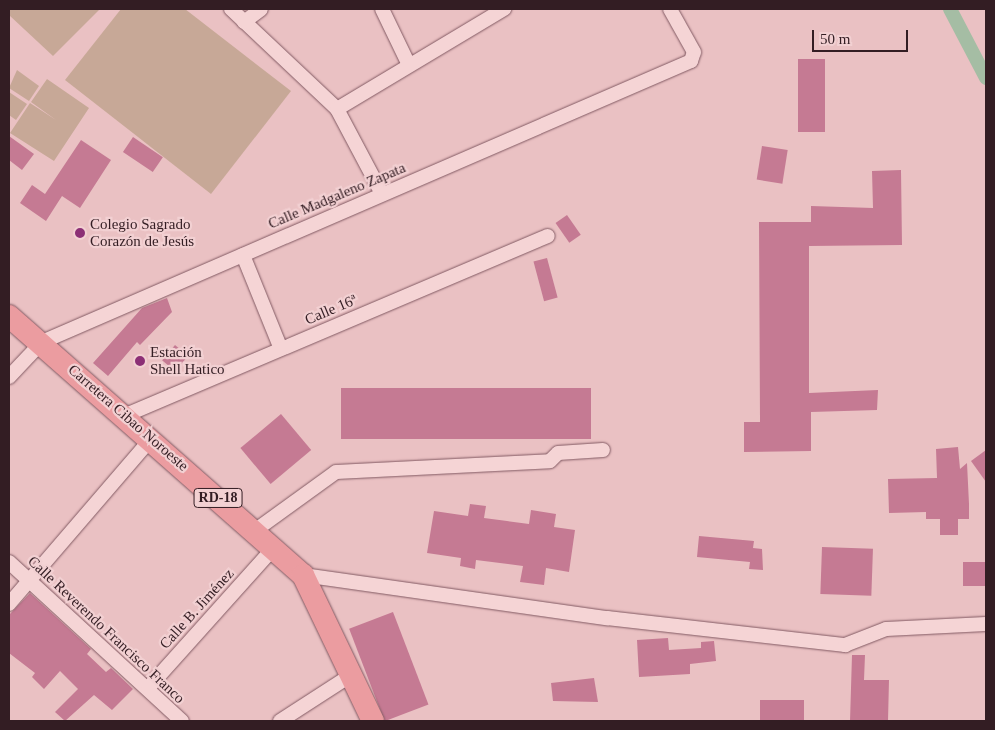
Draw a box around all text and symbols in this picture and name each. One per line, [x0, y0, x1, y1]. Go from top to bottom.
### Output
scale bar [815, 20, 911, 52]
text: 50 m [820, 31, 850, 47]
street label: Calle Madgaleno Zapata [266, 159, 408, 233]
place label: Colegio Sagrado Corazón de Jesús [90, 215, 194, 250]
marker: Colegio Sagrado Corazón de Jesús [74, 227, 86, 239]
street label: Calle 16ª [302, 291, 360, 329]
place label: Estación Shell Hatico [150, 343, 225, 378]
marker: Estación Shell Hatico [134, 355, 146, 367]
street label: Carretera Cibao Noroeste [64, 361, 192, 475]
road number: RD-18 [193, 486, 243, 509]
street label: Calle Reverendo Francisco Franco [24, 553, 188, 707]
street label: Calle B. Jiménez [156, 565, 238, 653]

